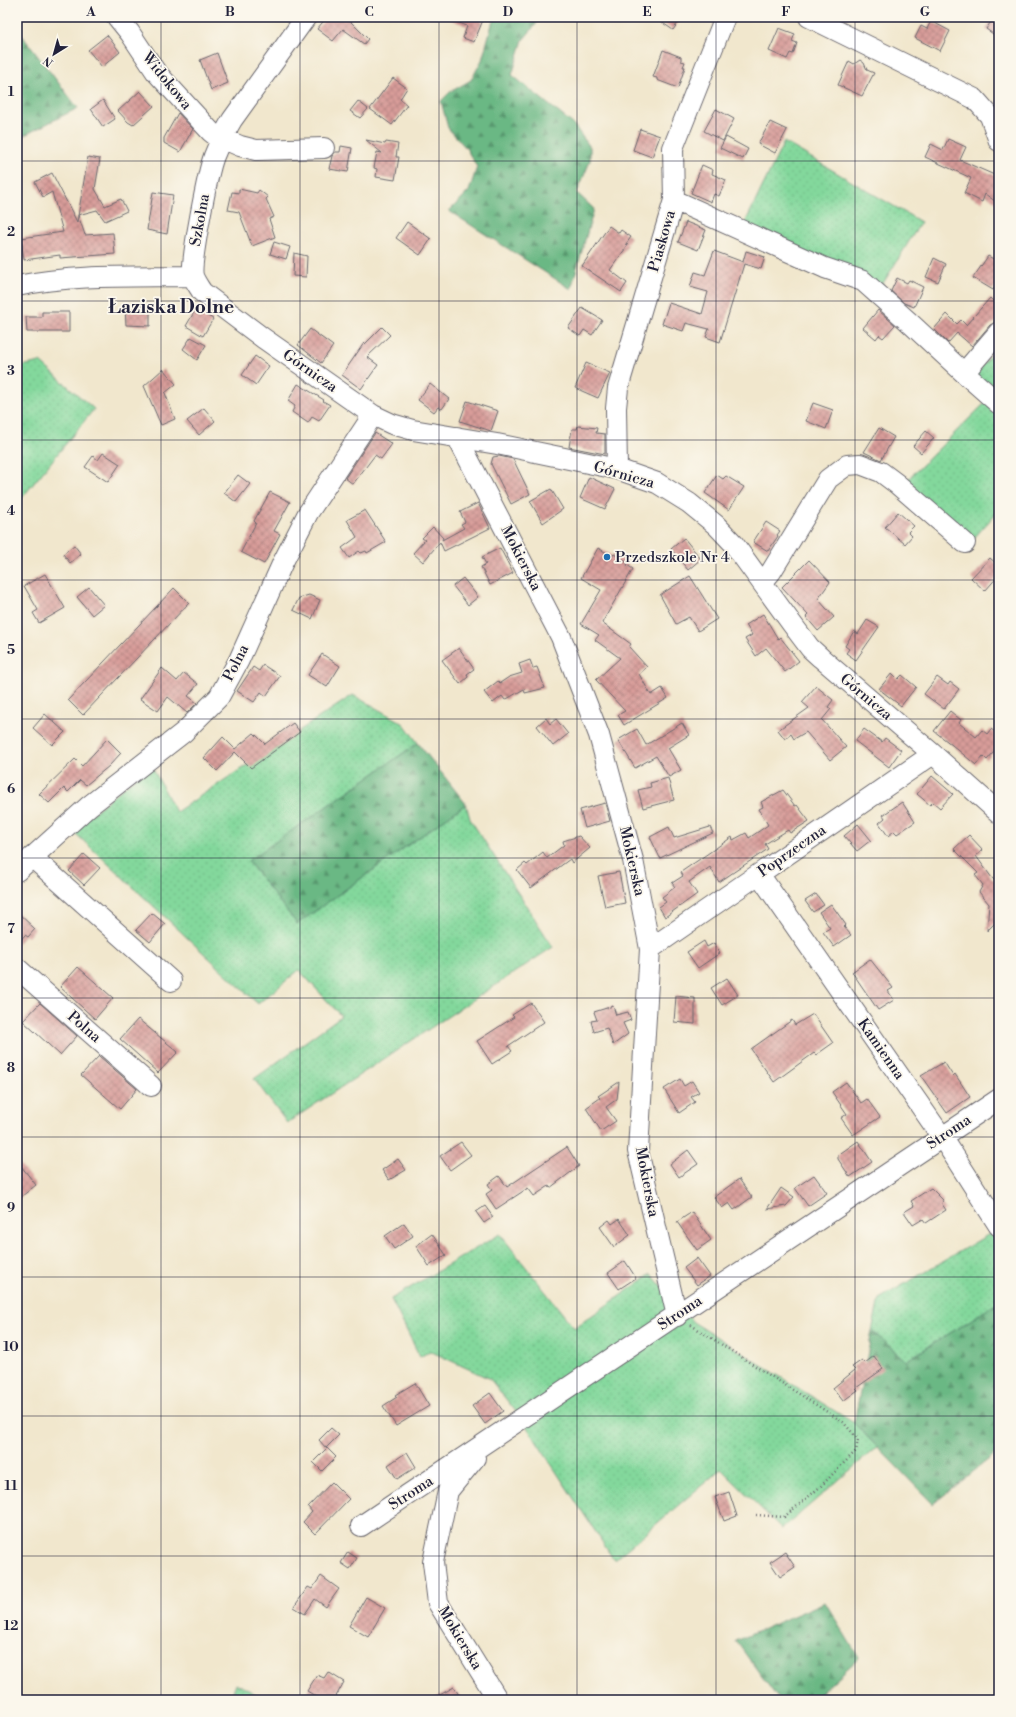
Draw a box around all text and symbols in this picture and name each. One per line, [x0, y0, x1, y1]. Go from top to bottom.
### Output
text: A [85, 4, 96, 20]
text: B [225, 4, 235, 20]
text: C [364, 4, 374, 20]
text: D [503, 4, 513, 20]
text: E [642, 4, 652, 20]
text: F [781, 4, 791, 20]
text: G [920, 4, 931, 20]
north arrow [34, 34, 74, 74]
street label: Widokowa [137, 48, 196, 114]
text: N [41, 53, 56, 69]
text: 1 [8, 84, 15, 100]
street label: Szkolna [186, 192, 214, 248]
street label: Piaskowa [644, 208, 680, 274]
text: 2 [7, 224, 15, 240]
district label: Łaziska Dolne [108, 295, 234, 319]
street label: Górnicza [279, 345, 341, 397]
text: 3 [7, 363, 15, 379]
street label: Górnicza [591, 457, 657, 493]
text: 4 [7, 503, 16, 519]
street label: Mokierska [496, 522, 546, 594]
place label: Przedszkole Nr 4 [615, 548, 730, 567]
marker: Przedszkole Nr 4 [602, 552, 612, 562]
street label: Polna [219, 641, 253, 685]
text: 5 [7, 642, 15, 658]
street label: Górnicza [836, 670, 896, 725]
text: 6 [7, 781, 15, 797]
street label: Poprzeczna [754, 820, 830, 881]
street label: Mokierska [615, 824, 649, 898]
text: 7 [7, 921, 15, 937]
street label: Polna [63, 1007, 105, 1047]
street label: Kamienna [853, 1015, 909, 1084]
text: 8 [7, 1060, 15, 1076]
street label: Stroma [923, 1110, 975, 1154]
street label: Mokierska [631, 1145, 663, 1219]
text: 9 [7, 1200, 15, 1216]
street label: Stroma [654, 1291, 706, 1335]
text: 10 [3, 1339, 19, 1355]
street label: Stroma [385, 1471, 437, 1514]
text: 11 [5, 1478, 18, 1494]
street label: Mokierska [434, 1603, 487, 1674]
text: 12 [4, 1618, 18, 1634]

